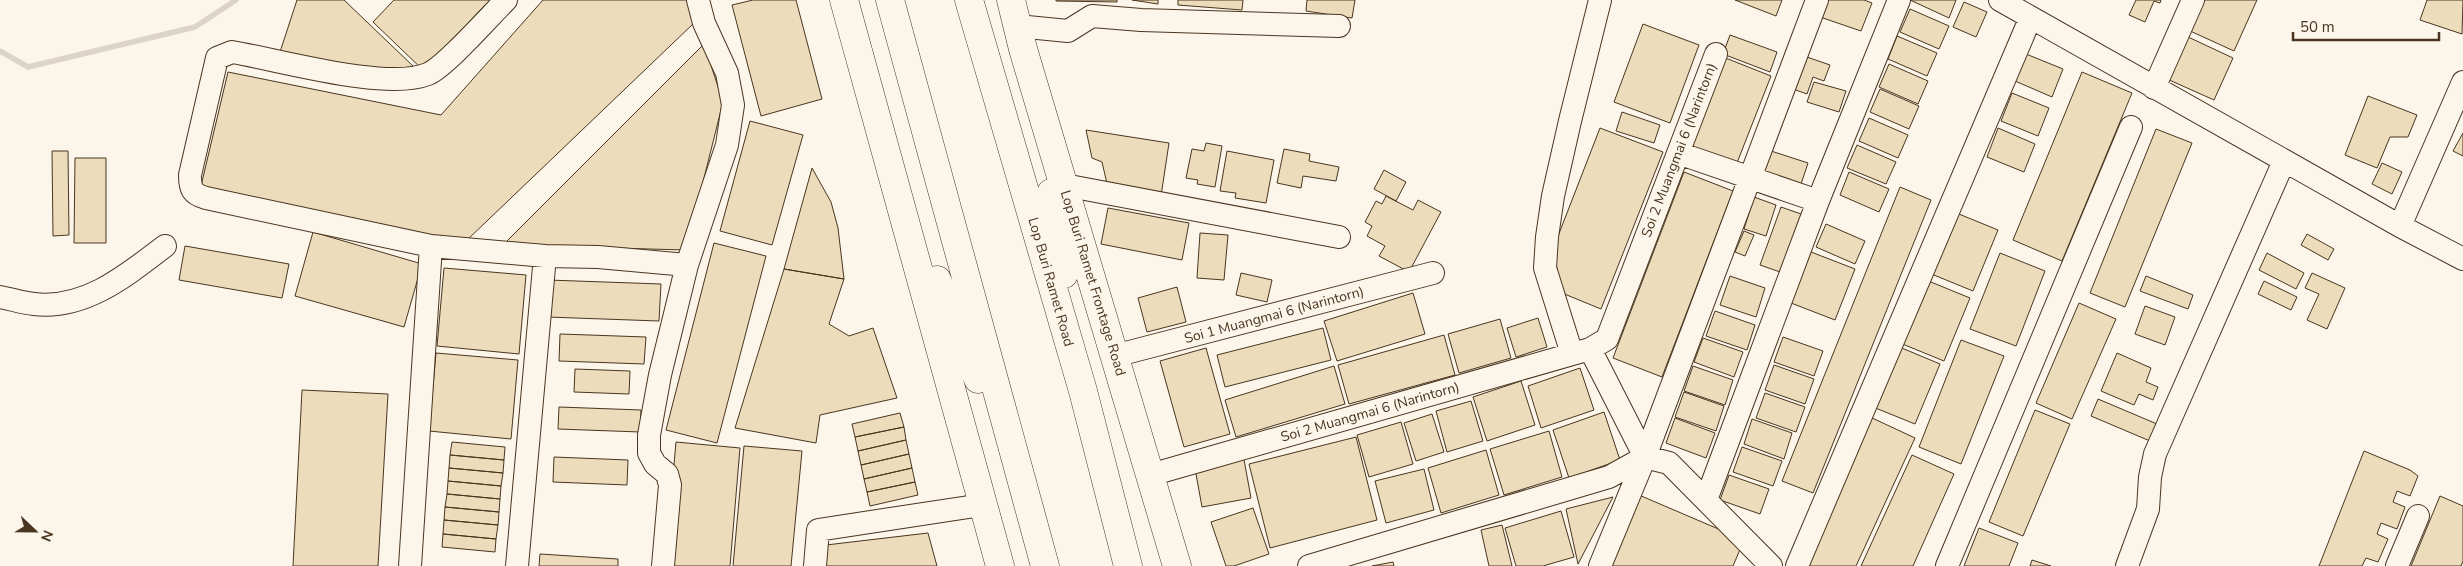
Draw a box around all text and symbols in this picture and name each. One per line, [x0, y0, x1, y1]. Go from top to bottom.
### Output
scale bar [2293, 10, 2439, 42]
text: 50 m [2300, 17, 2335, 37]
street label: Soi 2 Muangmai 6 (Narintorn) [1637, 60, 1721, 240]
street label: Lop Buri Ramet Frontage Road [1056, 188, 1130, 378]
street label: Lop Buri Ramet Road [1023, 215, 1079, 349]
street label: Soi 1 Muangmai 6 (Narintorn) [1182, 282, 1366, 348]
street label: Soi 2 Muangmai 6 (Narintorn) [1278, 377, 1462, 447]
north arrow [10, 506, 60, 556]
text: N [36, 527, 57, 544]

